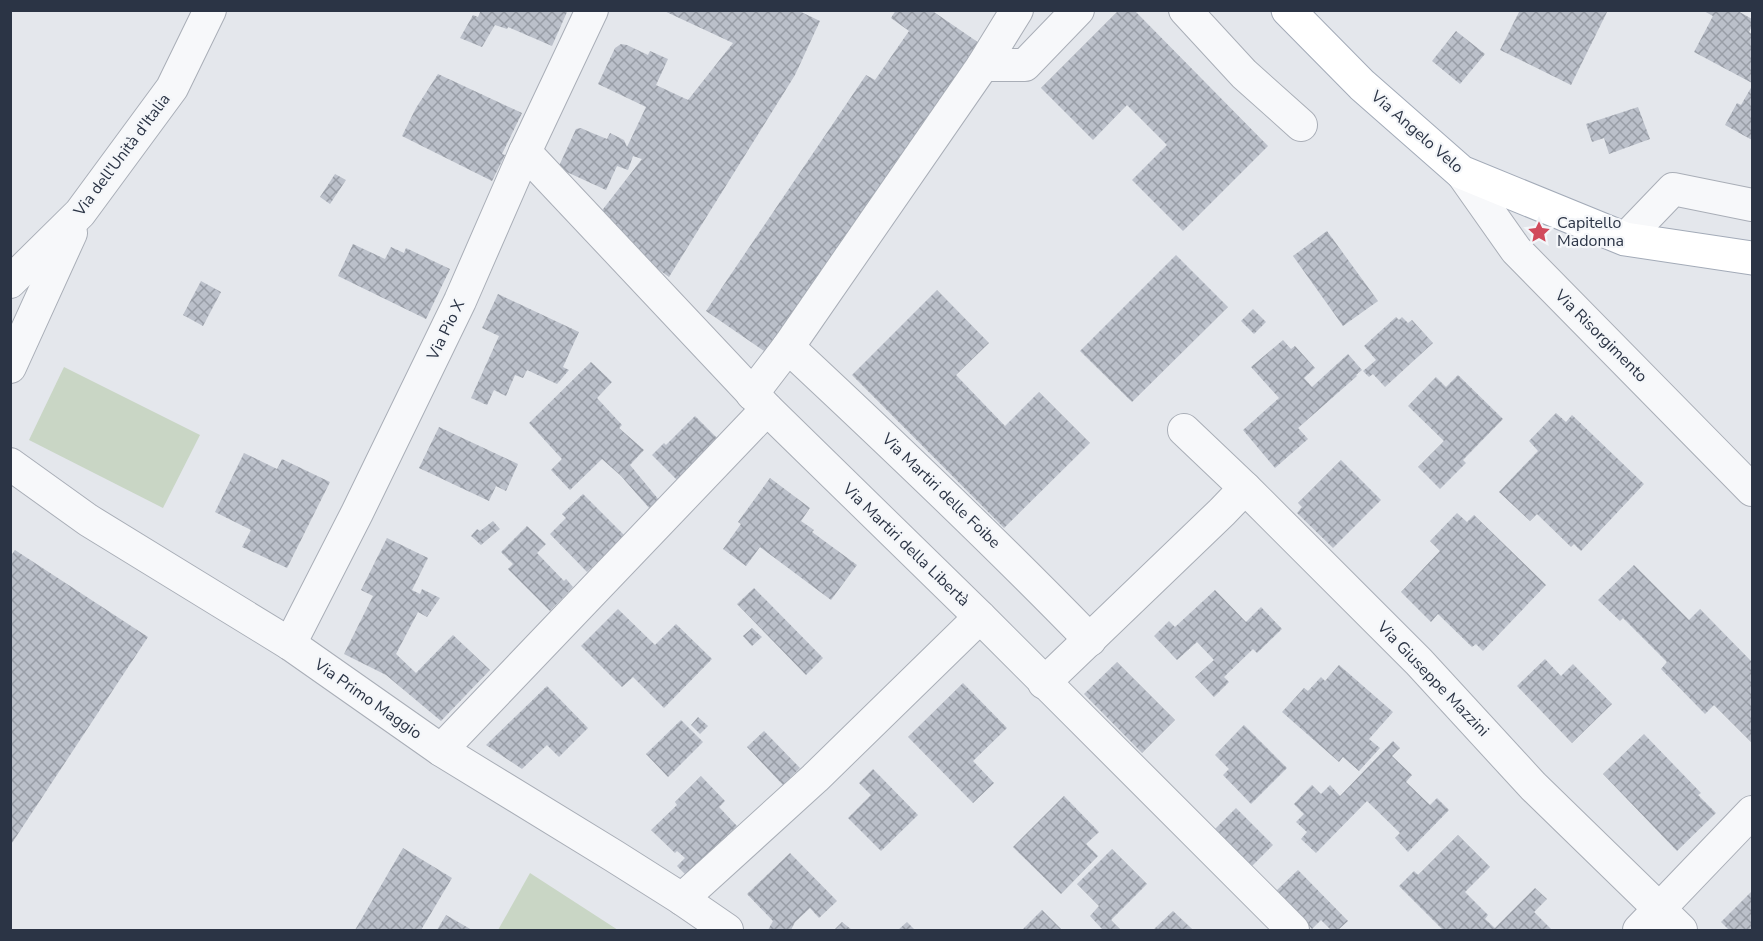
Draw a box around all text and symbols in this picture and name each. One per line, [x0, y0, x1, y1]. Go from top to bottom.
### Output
street label: Via Angelo Velo [1365, 85, 1468, 178]
street label: Via dell'Unità d'Italia [68, 89, 175, 222]
place label: Capitello Madonna [1557, 212, 1624, 252]
place icon: Capitello Madonna [1526, 219, 1552, 245]
street label: Via Risorgimento [1549, 284, 1652, 387]
street label: Via Pio X [422, 296, 470, 365]
street label: Via Martiri delle Foibe [876, 428, 1005, 554]
street label: Via Martiri della Libertà [837, 478, 974, 612]
street label: Via Giuseppe Mazzini [1371, 616, 1494, 742]
street label: Via Primo Maggio [309, 653, 426, 744]

